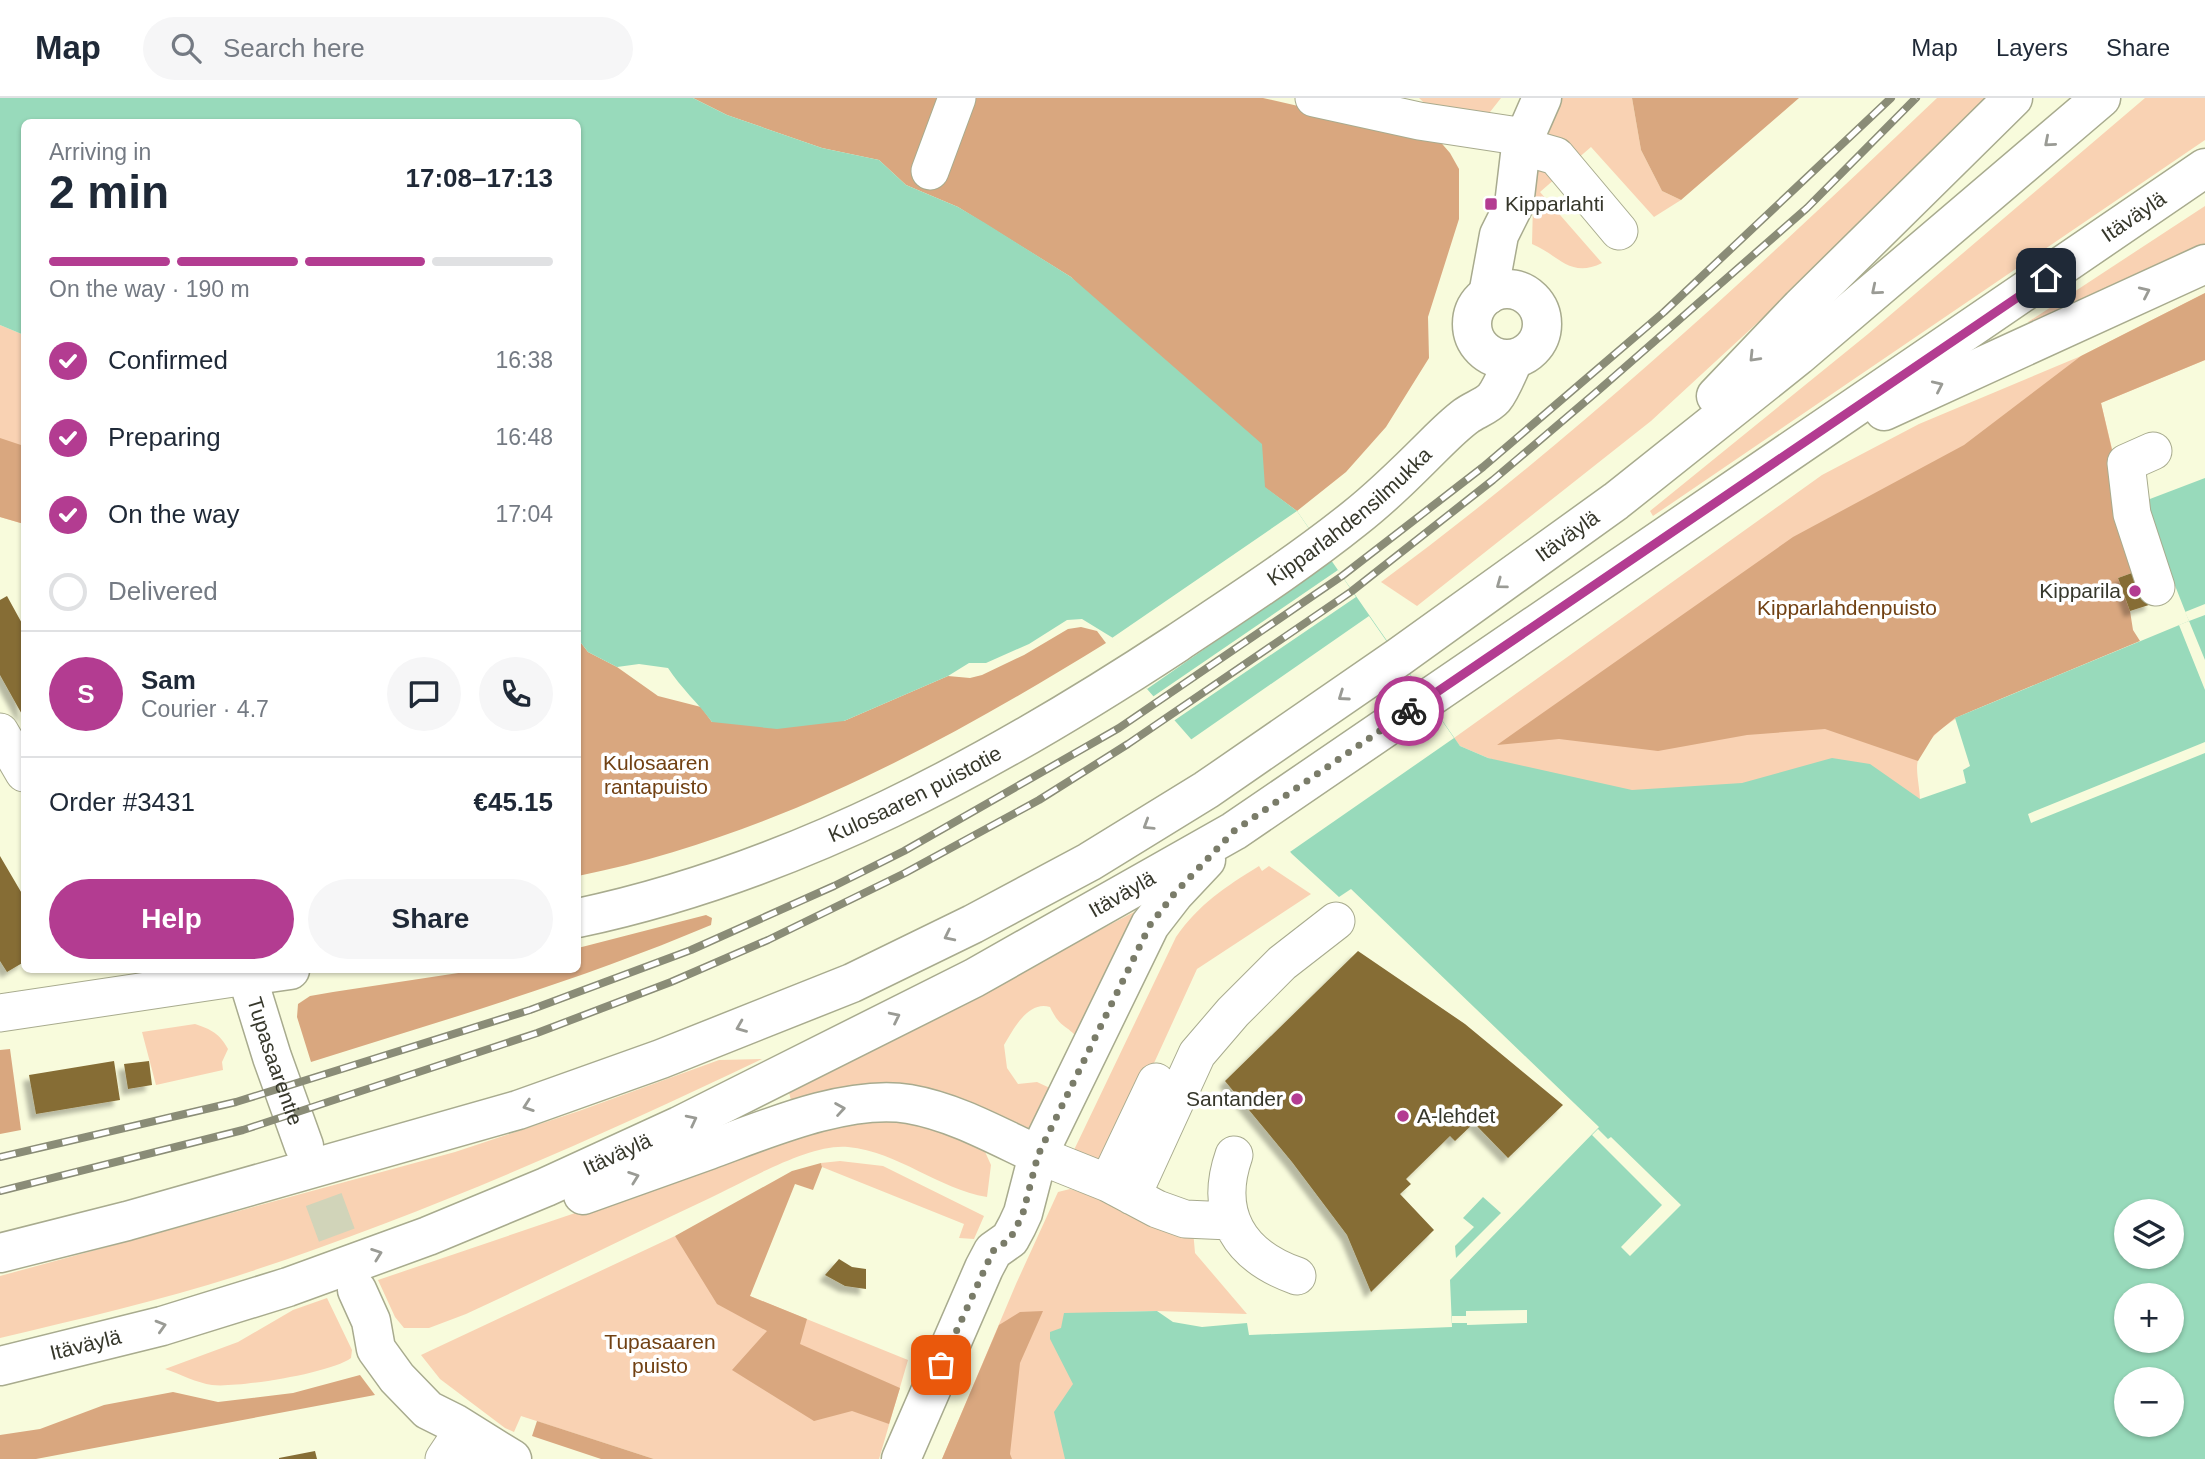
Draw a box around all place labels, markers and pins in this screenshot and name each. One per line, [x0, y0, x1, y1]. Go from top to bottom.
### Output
place label: Kipparlahti [1505, 192, 1604, 215]
marker: Kipparlahti [1483, 196, 1499, 212]
pin [2016, 248, 2076, 308]
place label: Kipparila [2039, 579, 2121, 602]
marker: Kipparila [2127, 583, 2143, 599]
place label: Santander [1186, 1087, 1283, 1110]
marker: Santander [1289, 1091, 1305, 1107]
place label: A-lehdet [1417, 1104, 1495, 1127]
marker: A-lehdet [1395, 1108, 1411, 1124]
pin [911, 1335, 971, 1395]

